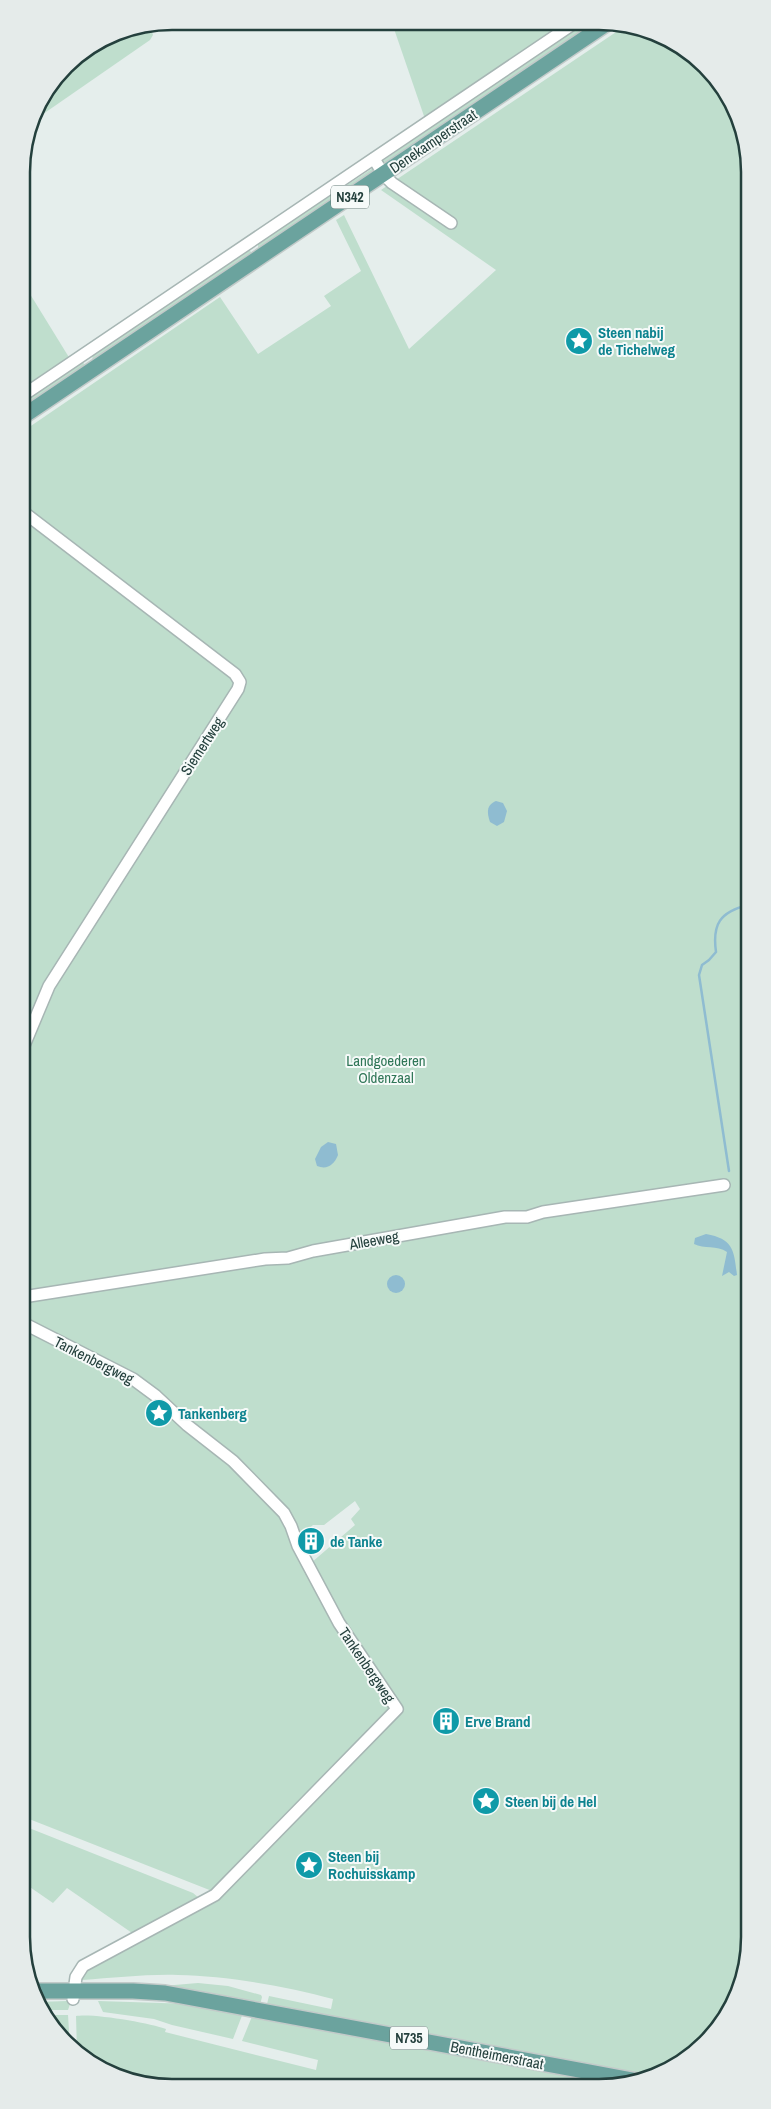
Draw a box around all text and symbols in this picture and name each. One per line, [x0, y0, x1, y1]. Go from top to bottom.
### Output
street label: Denekamperstraat [385, 104, 481, 178]
road number: N342 [331, 186, 369, 208]
place label: Steen nabij de Tichelweg [598, 322, 676, 360]
place icon: Steen nabij de Tichelweg [564, 326, 594, 356]
street label: Siemertweg [175, 713, 229, 779]
park label: Landgoederen Oldenzaal [346, 1050, 426, 1088]
street label: Alleeweg [347, 1225, 401, 1255]
street label: Tankenbergweg [50, 1331, 138, 1389]
place icon: Tankenberg [144, 1398, 174, 1428]
place label: Tankenberg [178, 1403, 247, 1424]
building icon: de Tanke [296, 1526, 326, 1556]
place label: de Tanke [330, 1531, 383, 1552]
street label: Tankenbergweg [334, 1623, 400, 1707]
building icon: Erve Brand [431, 1706, 461, 1736]
place label: Erve Brand [465, 1711, 531, 1732]
place icon: Steen bij de Hel [471, 1786, 501, 1816]
place label: Steen bij de Hel [505, 1791, 597, 1812]
place label: Steen bij Rochuisskamp [328, 1846, 416, 1884]
place icon: Steen bij Rochuisskamp [294, 1850, 324, 1880]
road number: N735 [390, 2026, 428, 2050]
street label: Bentheimerstraat [449, 2036, 546, 2074]

